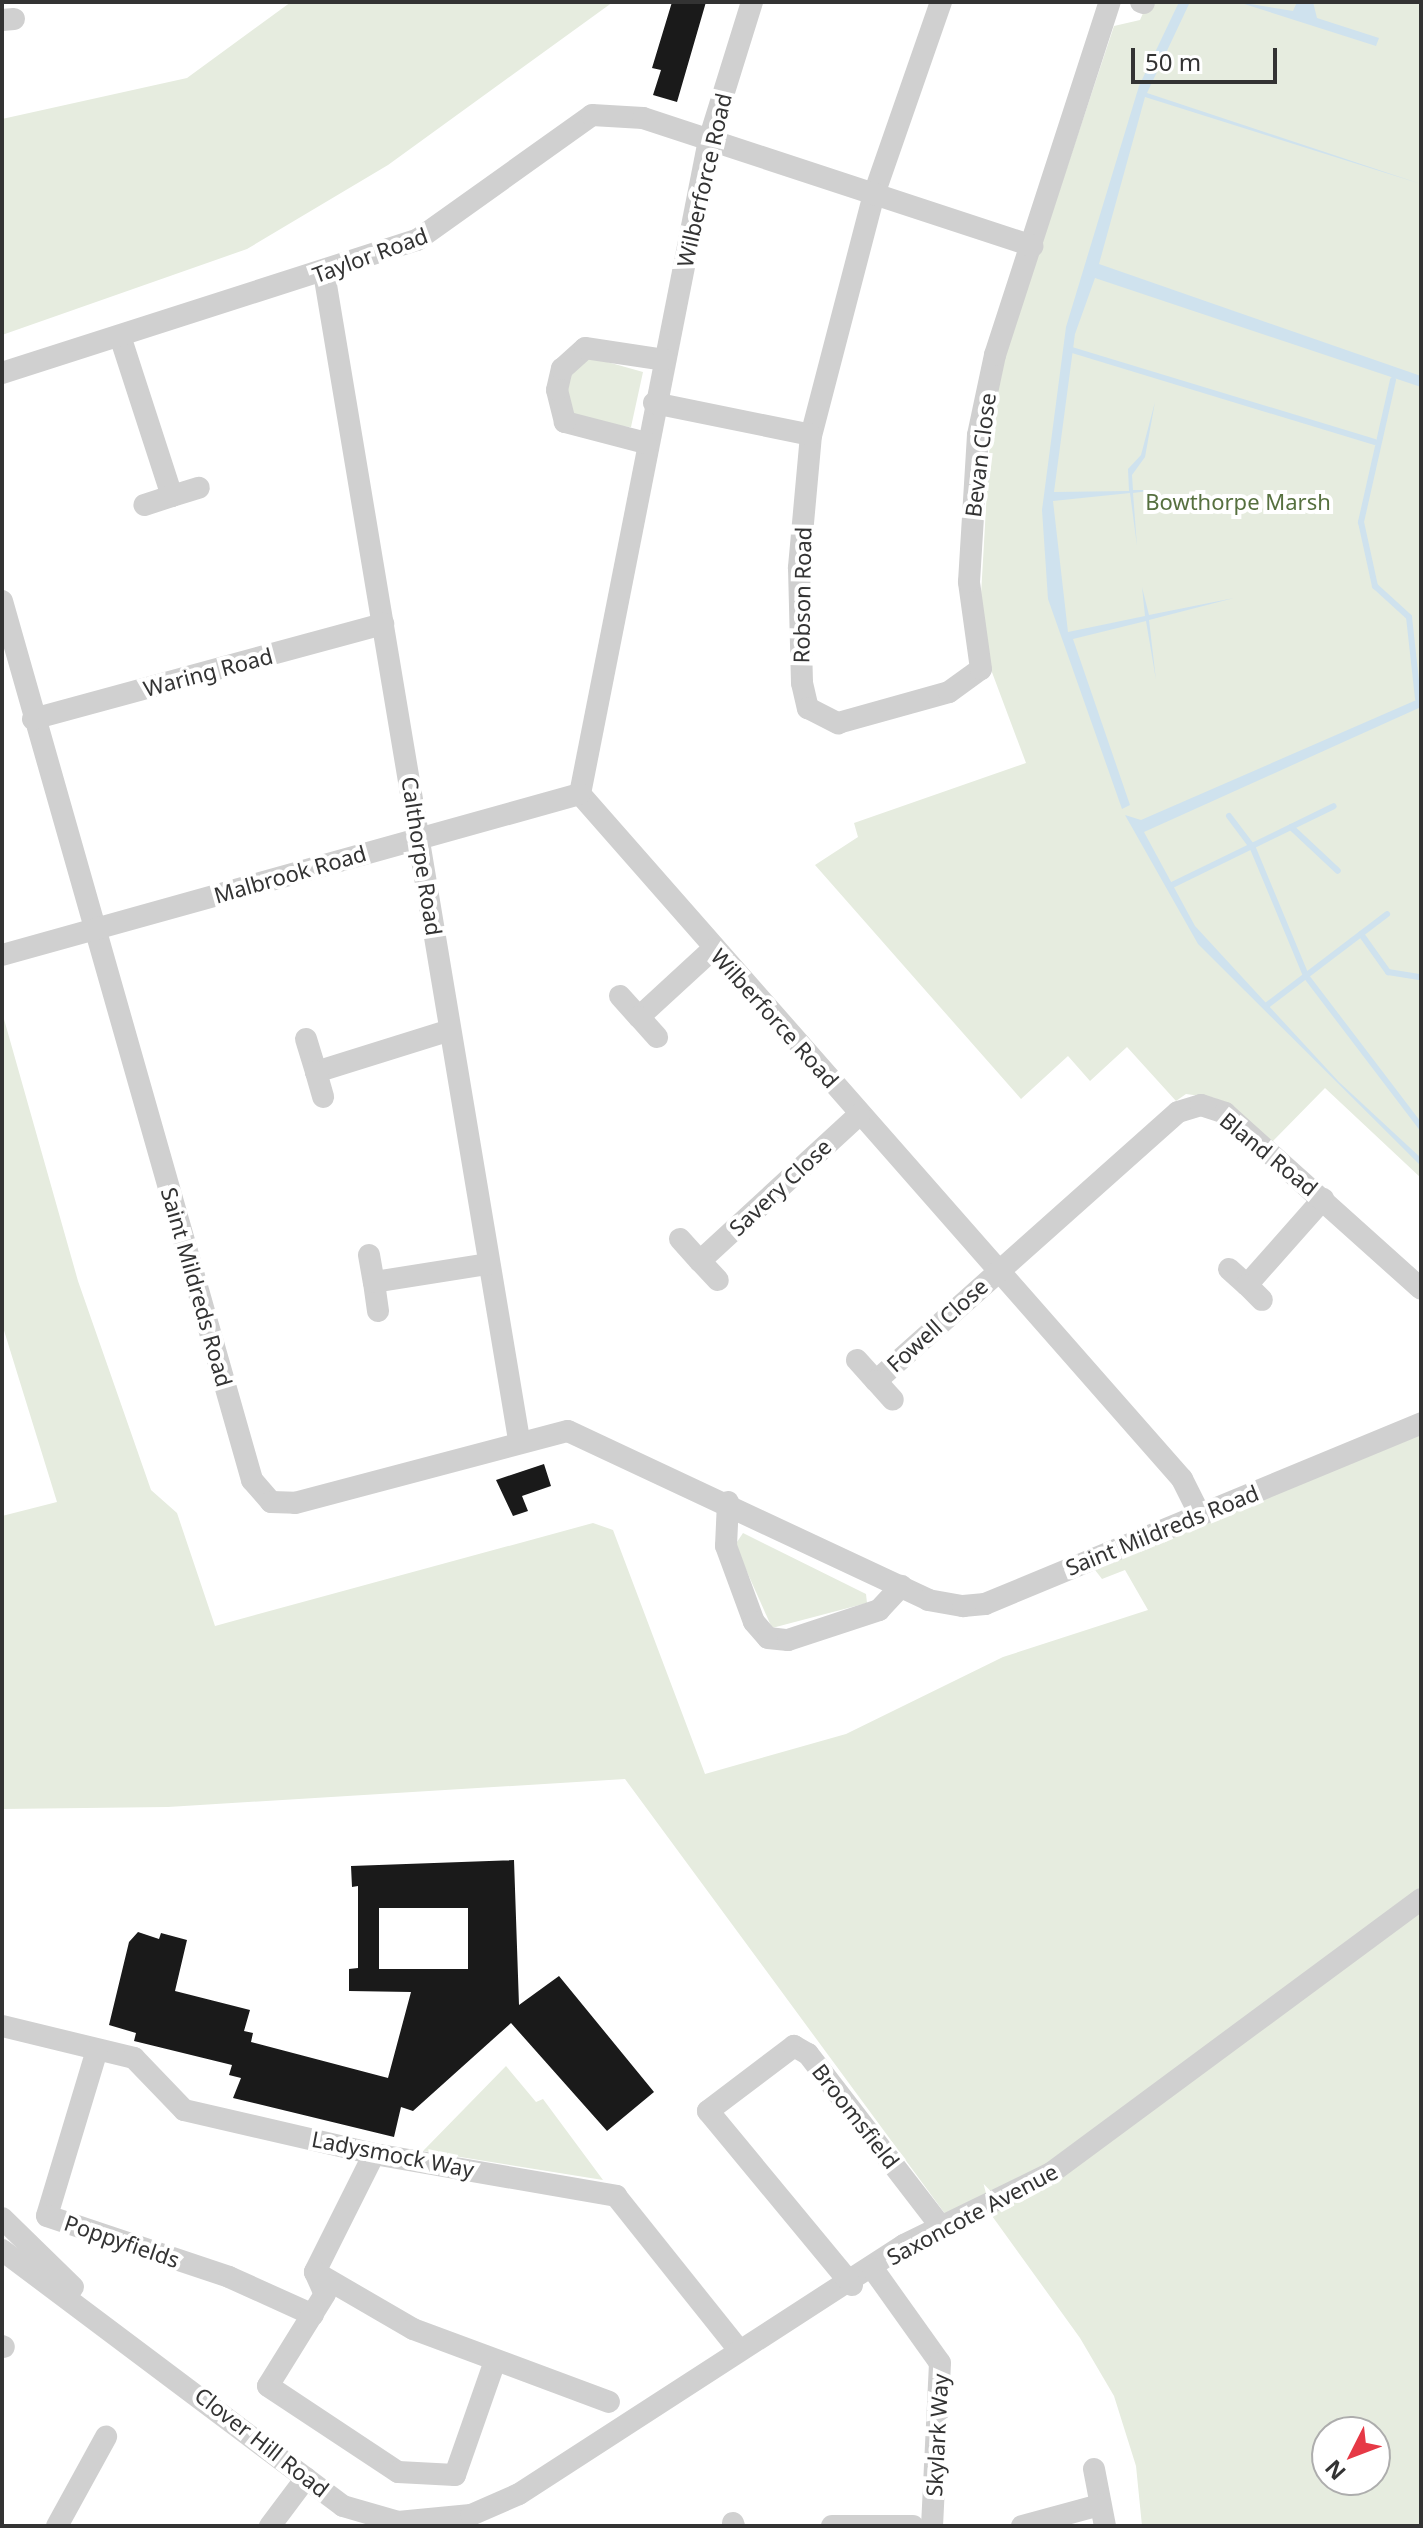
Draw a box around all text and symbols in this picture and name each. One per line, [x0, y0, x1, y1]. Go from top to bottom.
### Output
scale bar [1135, 32, 1281, 82]
text: 50 m [1145, 45, 1201, 78]
street label: Wilberforce Road [671, 90, 737, 270]
street label: Taylor Road [309, 222, 431, 288]
street label: Bevan Close [959, 391, 1001, 519]
park label: Bowthorpe Marsh [1145, 489, 1331, 515]
street label: Robson Road [788, 527, 816, 663]
street label: Waring Road [140, 642, 276, 702]
street label: Calthorpe Road [396, 775, 448, 937]
street label: Malbrook Road [211, 840, 369, 908]
street label: Wilberforce Road [706, 943, 844, 1093]
street label: Bland Road [1215, 1107, 1323, 1201]
street label: Savery Close [724, 1133, 836, 1241]
street label: Saint Mildreds Road [156, 1184, 238, 1390]
street label: Fowell Close [881, 1273, 993, 1377]
street label: Saint Mildreds Road [1062, 1479, 1262, 1581]
street label: Broomsfield [807, 2058, 905, 2174]
street label: Ladysmock Way [310, 2125, 476, 2183]
street label: Saxoncote Avenue [882, 2158, 1062, 2270]
street label: Poppyfields [61, 2209, 183, 2273]
street label: Skylark Way [921, 2373, 953, 2497]
street label: Clover Hill Road [190, 2381, 334, 2503]
north arrow [1311, 2416, 1391, 2496]
text: N [1318, 2454, 1352, 2487]

